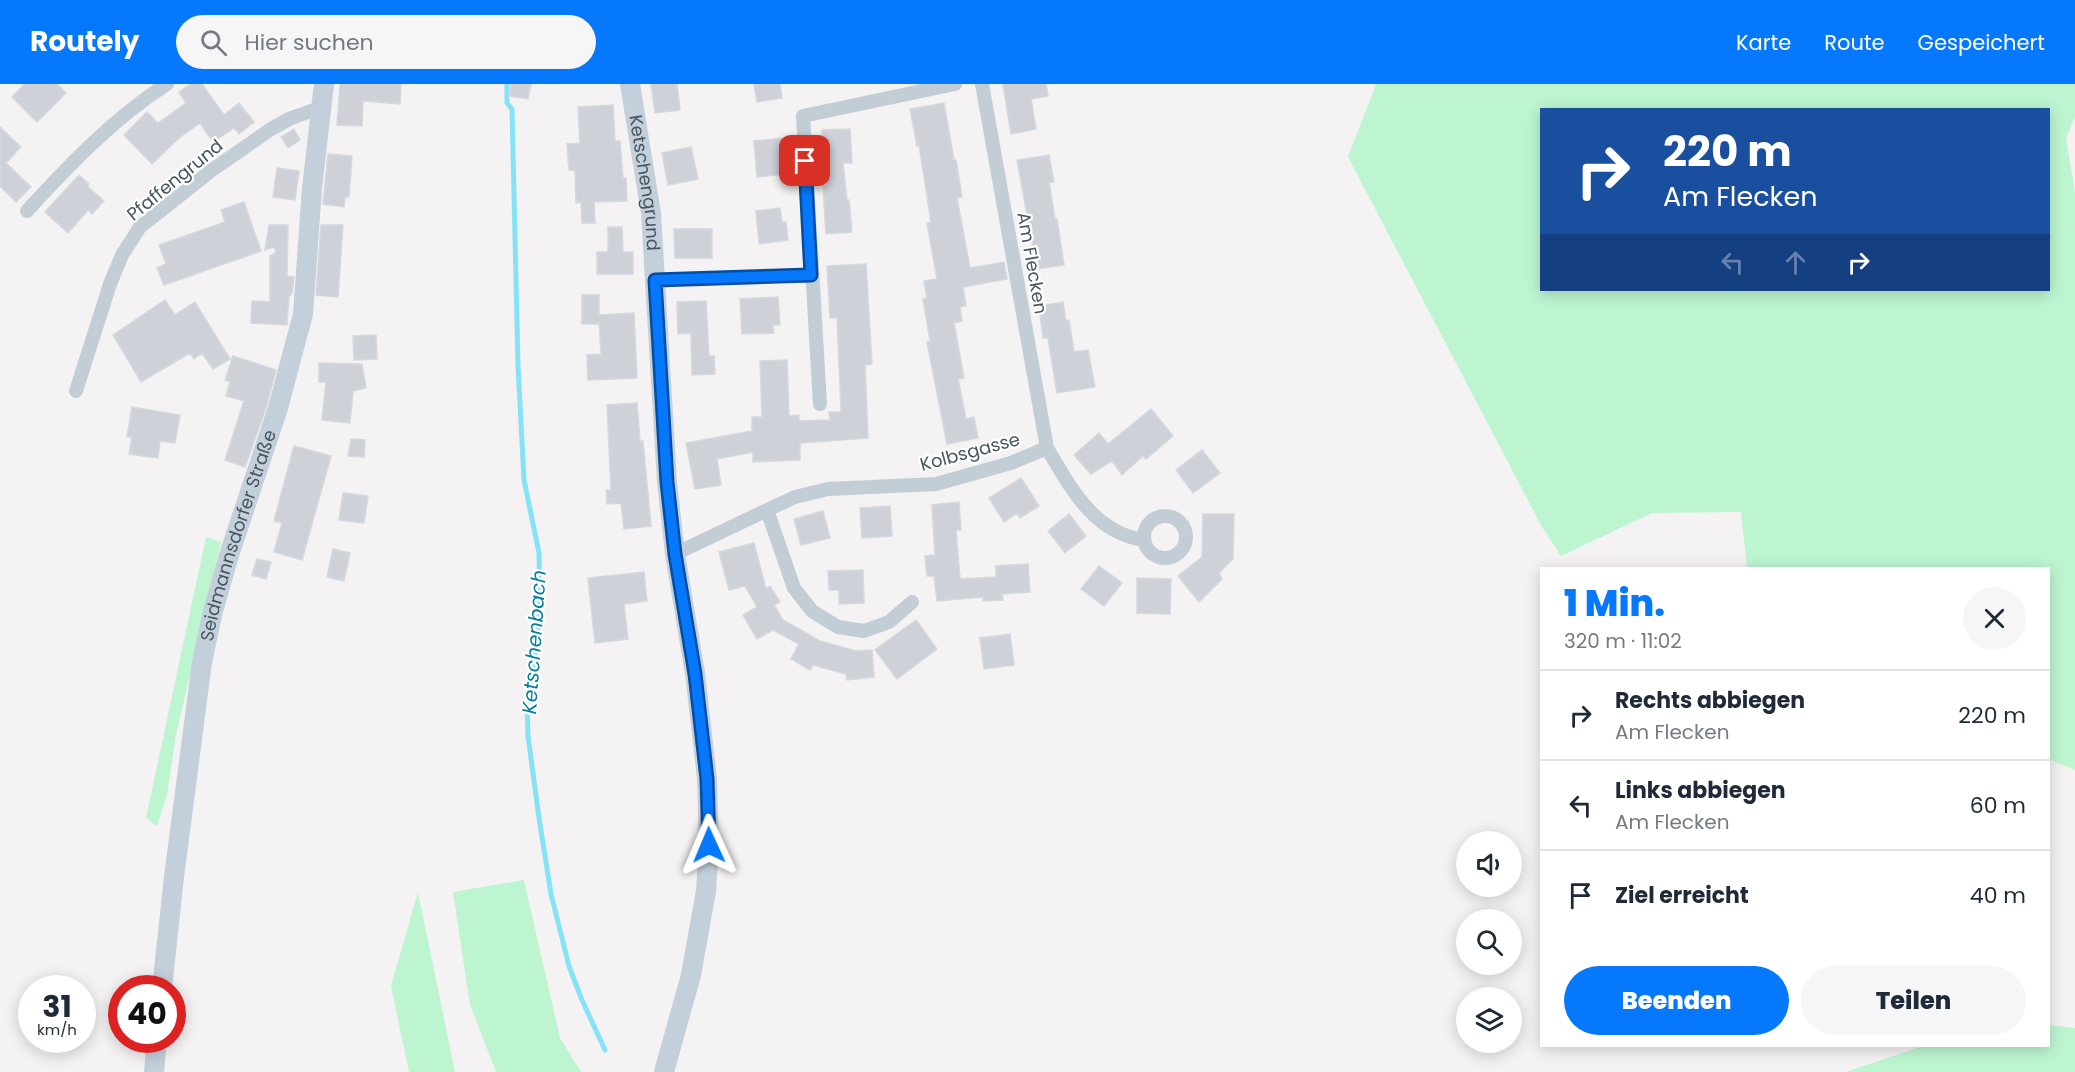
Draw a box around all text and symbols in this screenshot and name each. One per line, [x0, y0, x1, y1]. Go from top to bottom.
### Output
search box [176, 15, 596, 69]
text: Routely [30, 22, 140, 61]
icon: search [197, 26, 230, 59]
text: Hier suchen [245, 27, 374, 58]
text: Karte [1736, 28, 1791, 57]
text: Route [1824, 28, 1885, 57]
text: Gespeichert [1918, 28, 2045, 57]
street label: Ketschengrund [623, 113, 666, 252]
text: 220 m [1663, 122, 1792, 181]
icon: right [1564, 132, 1642, 210]
street label: Pfaffengrund [121, 133, 228, 226]
pin [779, 135, 830, 186]
icon: arrive [788, 144, 821, 177]
text: Am Flecken [1663, 178, 1818, 215]
street label: Am Flecken [1011, 210, 1054, 316]
icon: left [1716, 246, 1749, 279]
icon: ahead [1779, 246, 1812, 279]
icon: right [1842, 246, 1875, 279]
street label: Seidmannsdorfer Straße [194, 426, 282, 644]
street label: Kolbsgasse [917, 426, 1023, 477]
water label: Ketschenbach [515, 569, 553, 715]
text: 1 Min. [1564, 578, 1665, 629]
button: close [1963, 587, 2026, 650]
text: 320 m · 11:02 [1564, 627, 1682, 655]
text: Rechts abbiegen [1615, 685, 1805, 716]
icon: right [1564, 699, 1597, 732]
text: 220 m [1958, 700, 2026, 731]
text: Am Flecken [1615, 718, 1729, 746]
text: Links abbiegen [1615, 775, 1786, 806]
icon: left [1564, 789, 1597, 822]
text: 60 m [1970, 790, 2026, 821]
text: Am Flecken [1615, 808, 1729, 836]
position arrow [677, 813, 741, 877]
map controls [1456, 831, 1522, 1053]
button: sound [1456, 831, 1522, 897]
icon: arrive [1564, 879, 1597, 912]
text: Ziel erreicht [1615, 880, 1749, 911]
text: 40 m [1970, 880, 2026, 911]
button: search [1456, 909, 1522, 975]
button: Beenden [1564, 966, 1789, 1035]
button: Teilen [1801, 966, 2026, 1035]
speed limit sign: 40 [108, 975, 186, 1053]
text: 31 [42, 985, 72, 1028]
button: layers [1456, 987, 1522, 1053]
text: km/h [37, 1019, 77, 1040]

